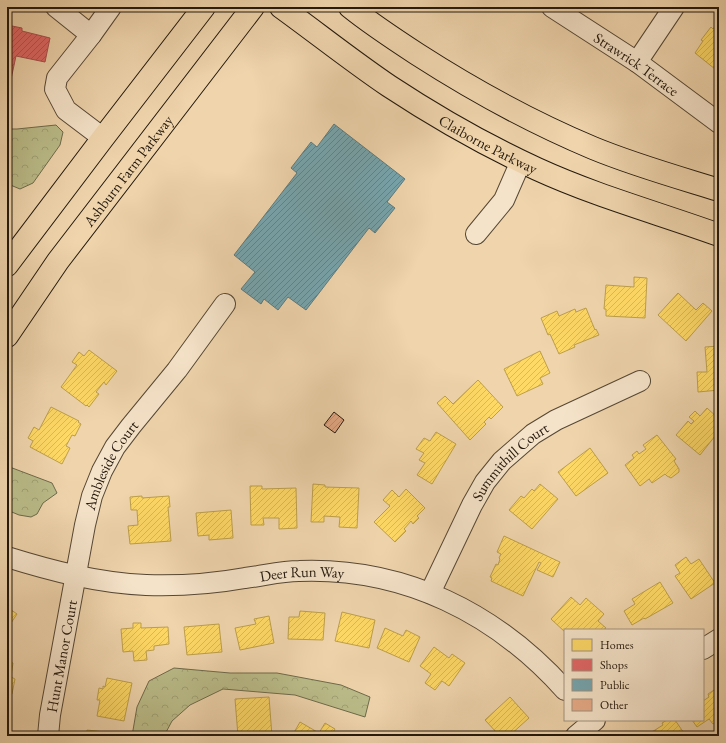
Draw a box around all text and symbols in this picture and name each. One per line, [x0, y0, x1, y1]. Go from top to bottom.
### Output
street label: Strawrick Terrace [591, 27, 683, 100]
street label: Ashburn Farm Parkway [78, 110, 177, 231]
street label: Claiborne Parkway [436, 110, 541, 178]
street label: Ambleside Court [79, 416, 142, 513]
street label: Summithill Court [467, 417, 552, 504]
street label: Deer Run Way [258, 561, 346, 585]
street label: Hunt Manor Court [41, 598, 81, 714]
legend [564, 629, 704, 721]
text: Homes [600, 637, 634, 653]
text: Shops [600, 657, 628, 673]
text: Public [600, 677, 630, 693]
text: Other [600, 697, 628, 713]

